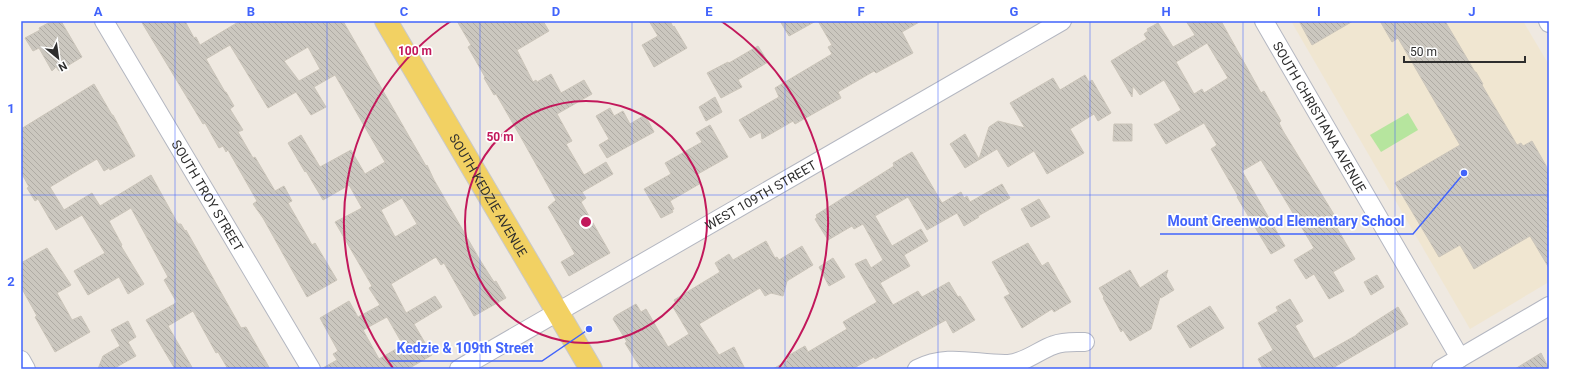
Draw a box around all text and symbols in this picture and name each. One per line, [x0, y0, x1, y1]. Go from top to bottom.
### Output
text: A [94, 4, 103, 19]
text: B [247, 4, 255, 19]
text: C [400, 4, 409, 19]
text: D [552, 4, 560, 19]
text: E [705, 4, 713, 19]
text: F [857, 4, 865, 19]
text: G [1010, 4, 1019, 19]
text: H [1161, 4, 1171, 19]
text: I [1317, 4, 1321, 19]
text: J [1468, 4, 1476, 19]
north arrow [38, 38, 78, 78]
scale bar [1404, 38, 1525, 64]
street label: SOUTH CHRISTIANA AVENUE [1270, 39, 1369, 195]
text: 100 m [398, 44, 432, 58]
text: 50 m [1410, 45, 1437, 59]
text: N [56, 59, 69, 74]
text: 1 [7, 101, 15, 116]
text: 50 m [486, 130, 514, 144]
street label: SOUTH KEDZIE AVENUE [446, 131, 530, 259]
street label: SOUTH TROY STREET [168, 137, 246, 254]
street label: WEST 109TH STREET [702, 157, 819, 233]
callout: Mount Greenwood Elementary School [1160, 208, 1413, 234]
text: Mount Greenwood Elementary School [1168, 213, 1404, 229]
centre of rings [579, 215, 593, 229]
text: 2 [7, 274, 15, 289]
callout: Kedzie & 109th Street [389, 335, 542, 361]
text: Kedzie & 109th Street [396, 340, 534, 356]

